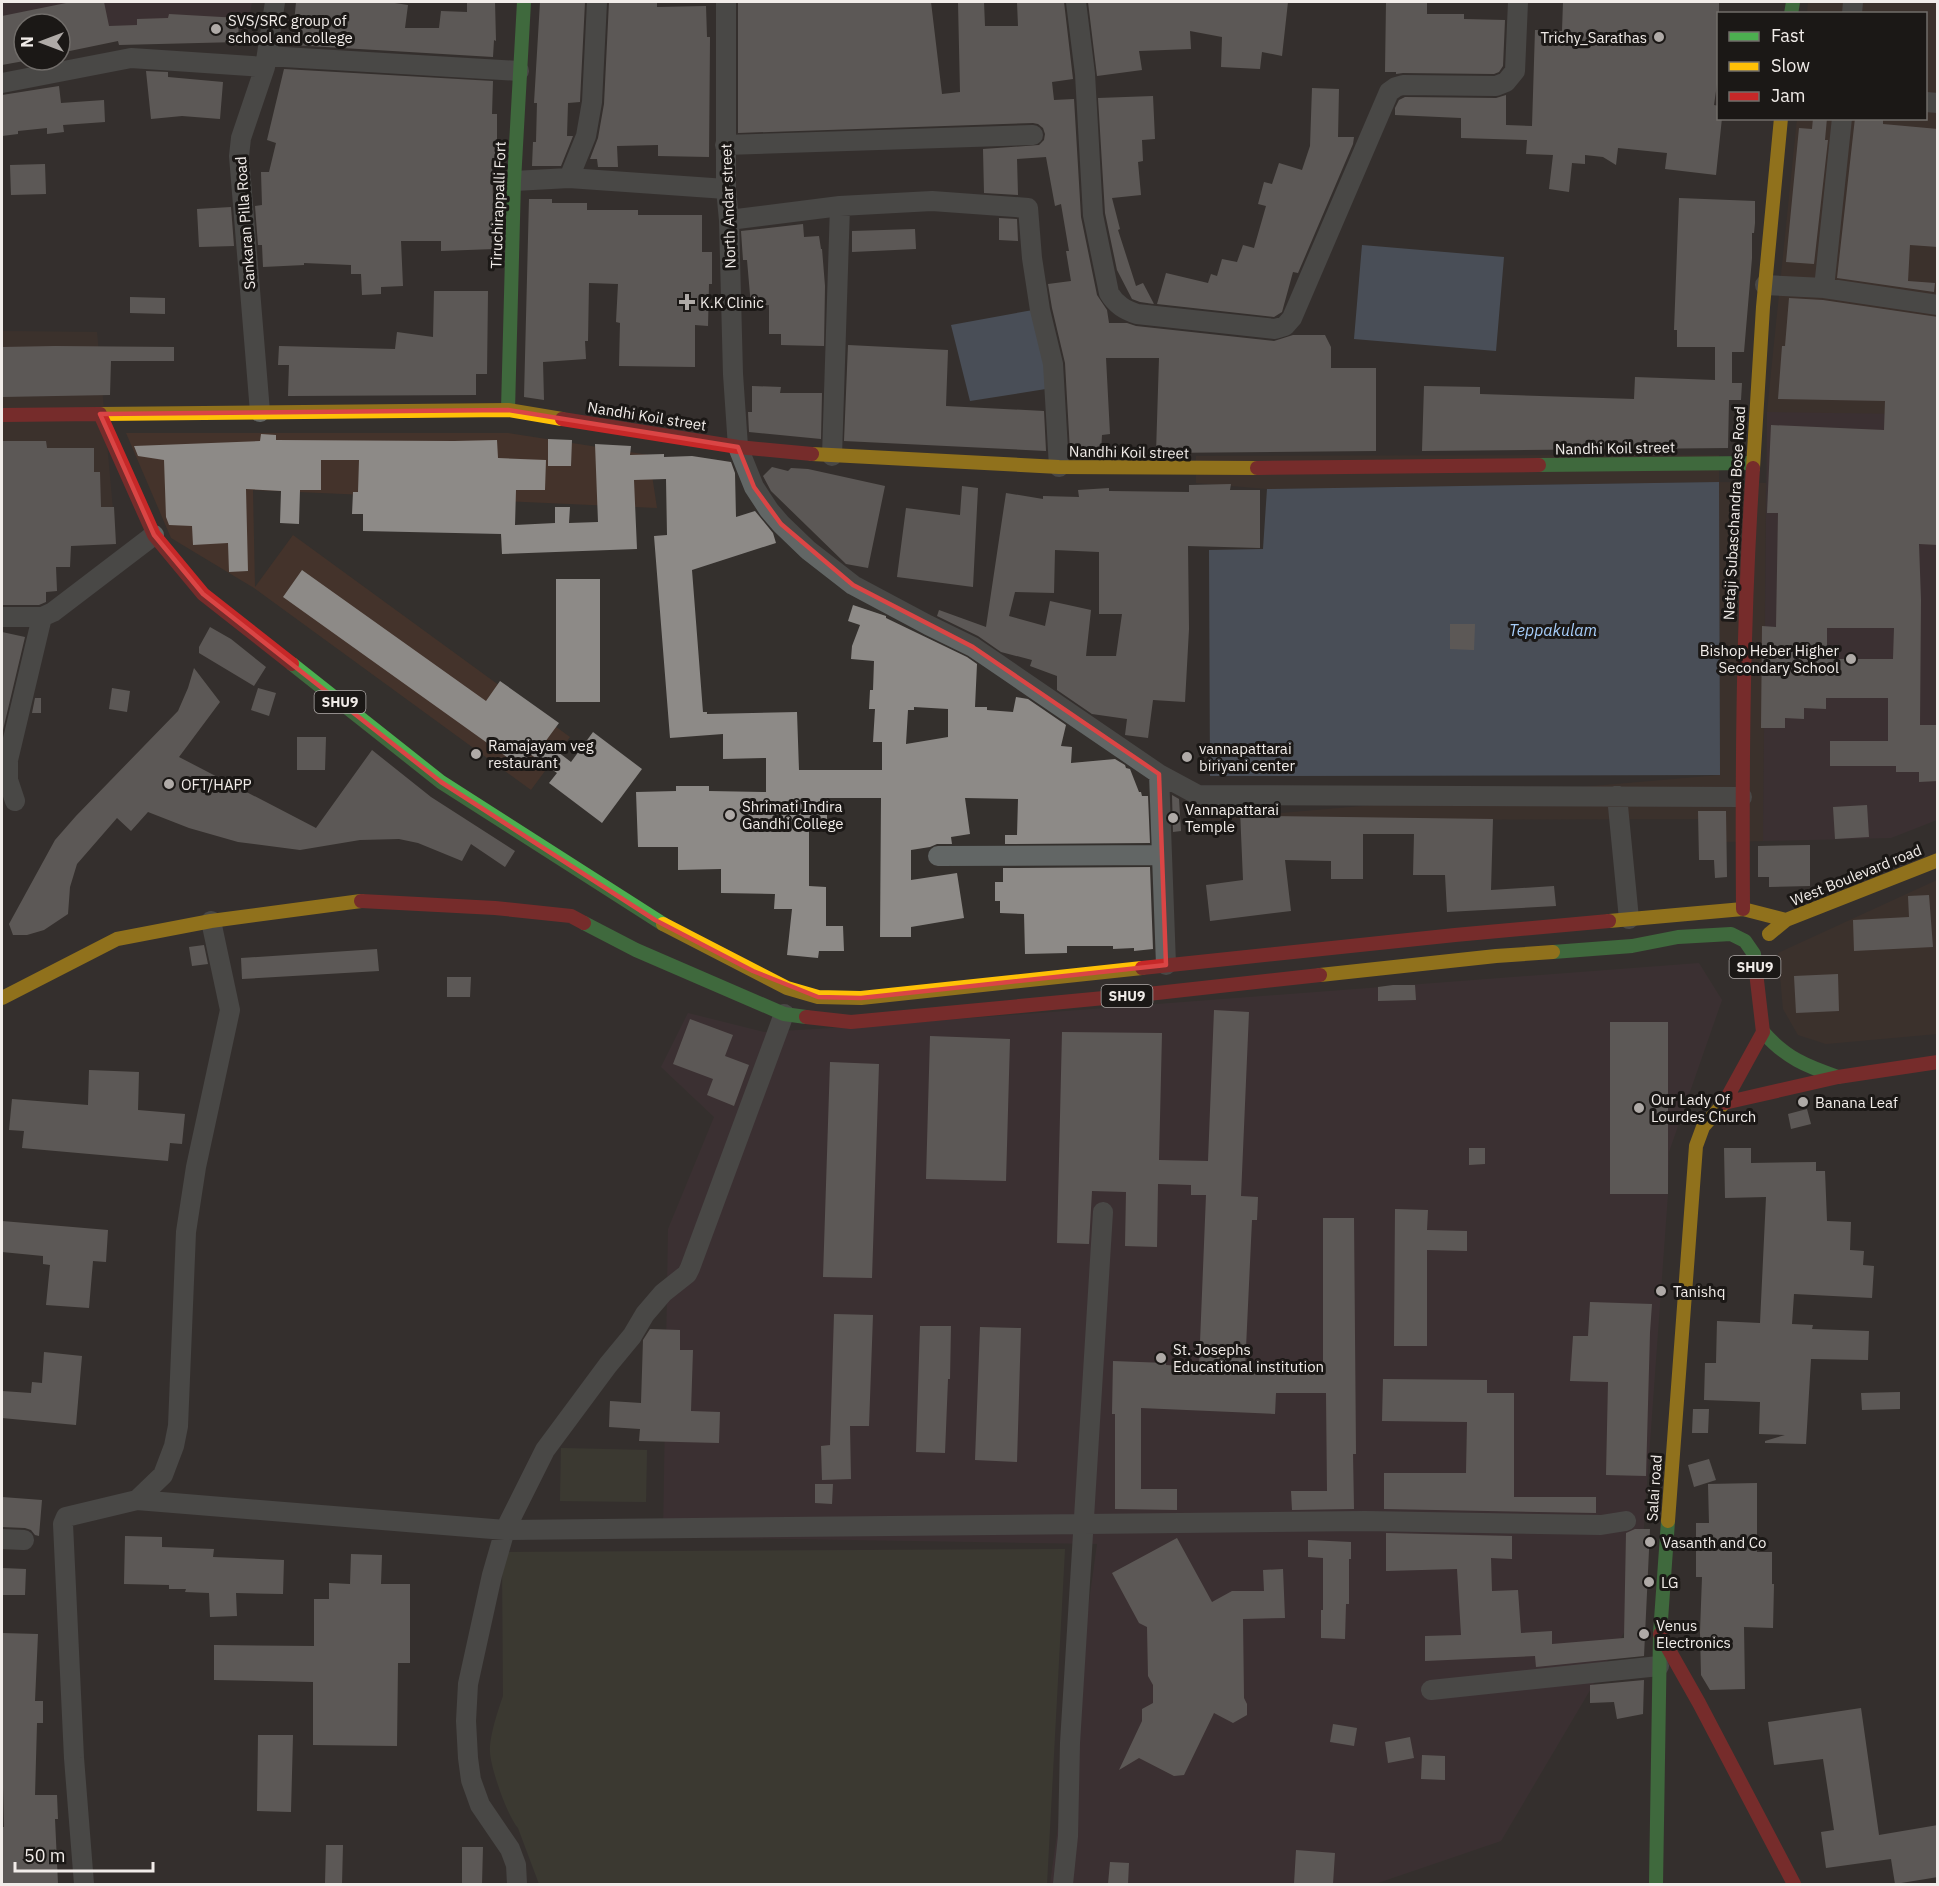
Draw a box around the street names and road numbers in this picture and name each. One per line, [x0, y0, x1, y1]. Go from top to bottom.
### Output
street label: Tiruchirappalli Fort [486, 141, 510, 269]
street label: North Andar street [716, 143, 740, 269]
street label: Sankaran Pilla Road [231, 156, 259, 290]
street label: Nandhi Koil street [586, 397, 708, 435]
street label: Netaji Subaschandra Bose Road [1719, 405, 1749, 621]
street label: Nandhi Koil street [1555, 437, 1675, 459]
street label: Nandhi Koil street [1069, 441, 1189, 463]
road number: SHU9 [314, 691, 366, 713]
street label: West Boulevard road [1788, 840, 1924, 910]
road number: SHU9 [1730, 956, 1780, 978]
road number: SHU9 [1102, 985, 1152, 1007]
street label: Salai road [1642, 1454, 1666, 1522]

